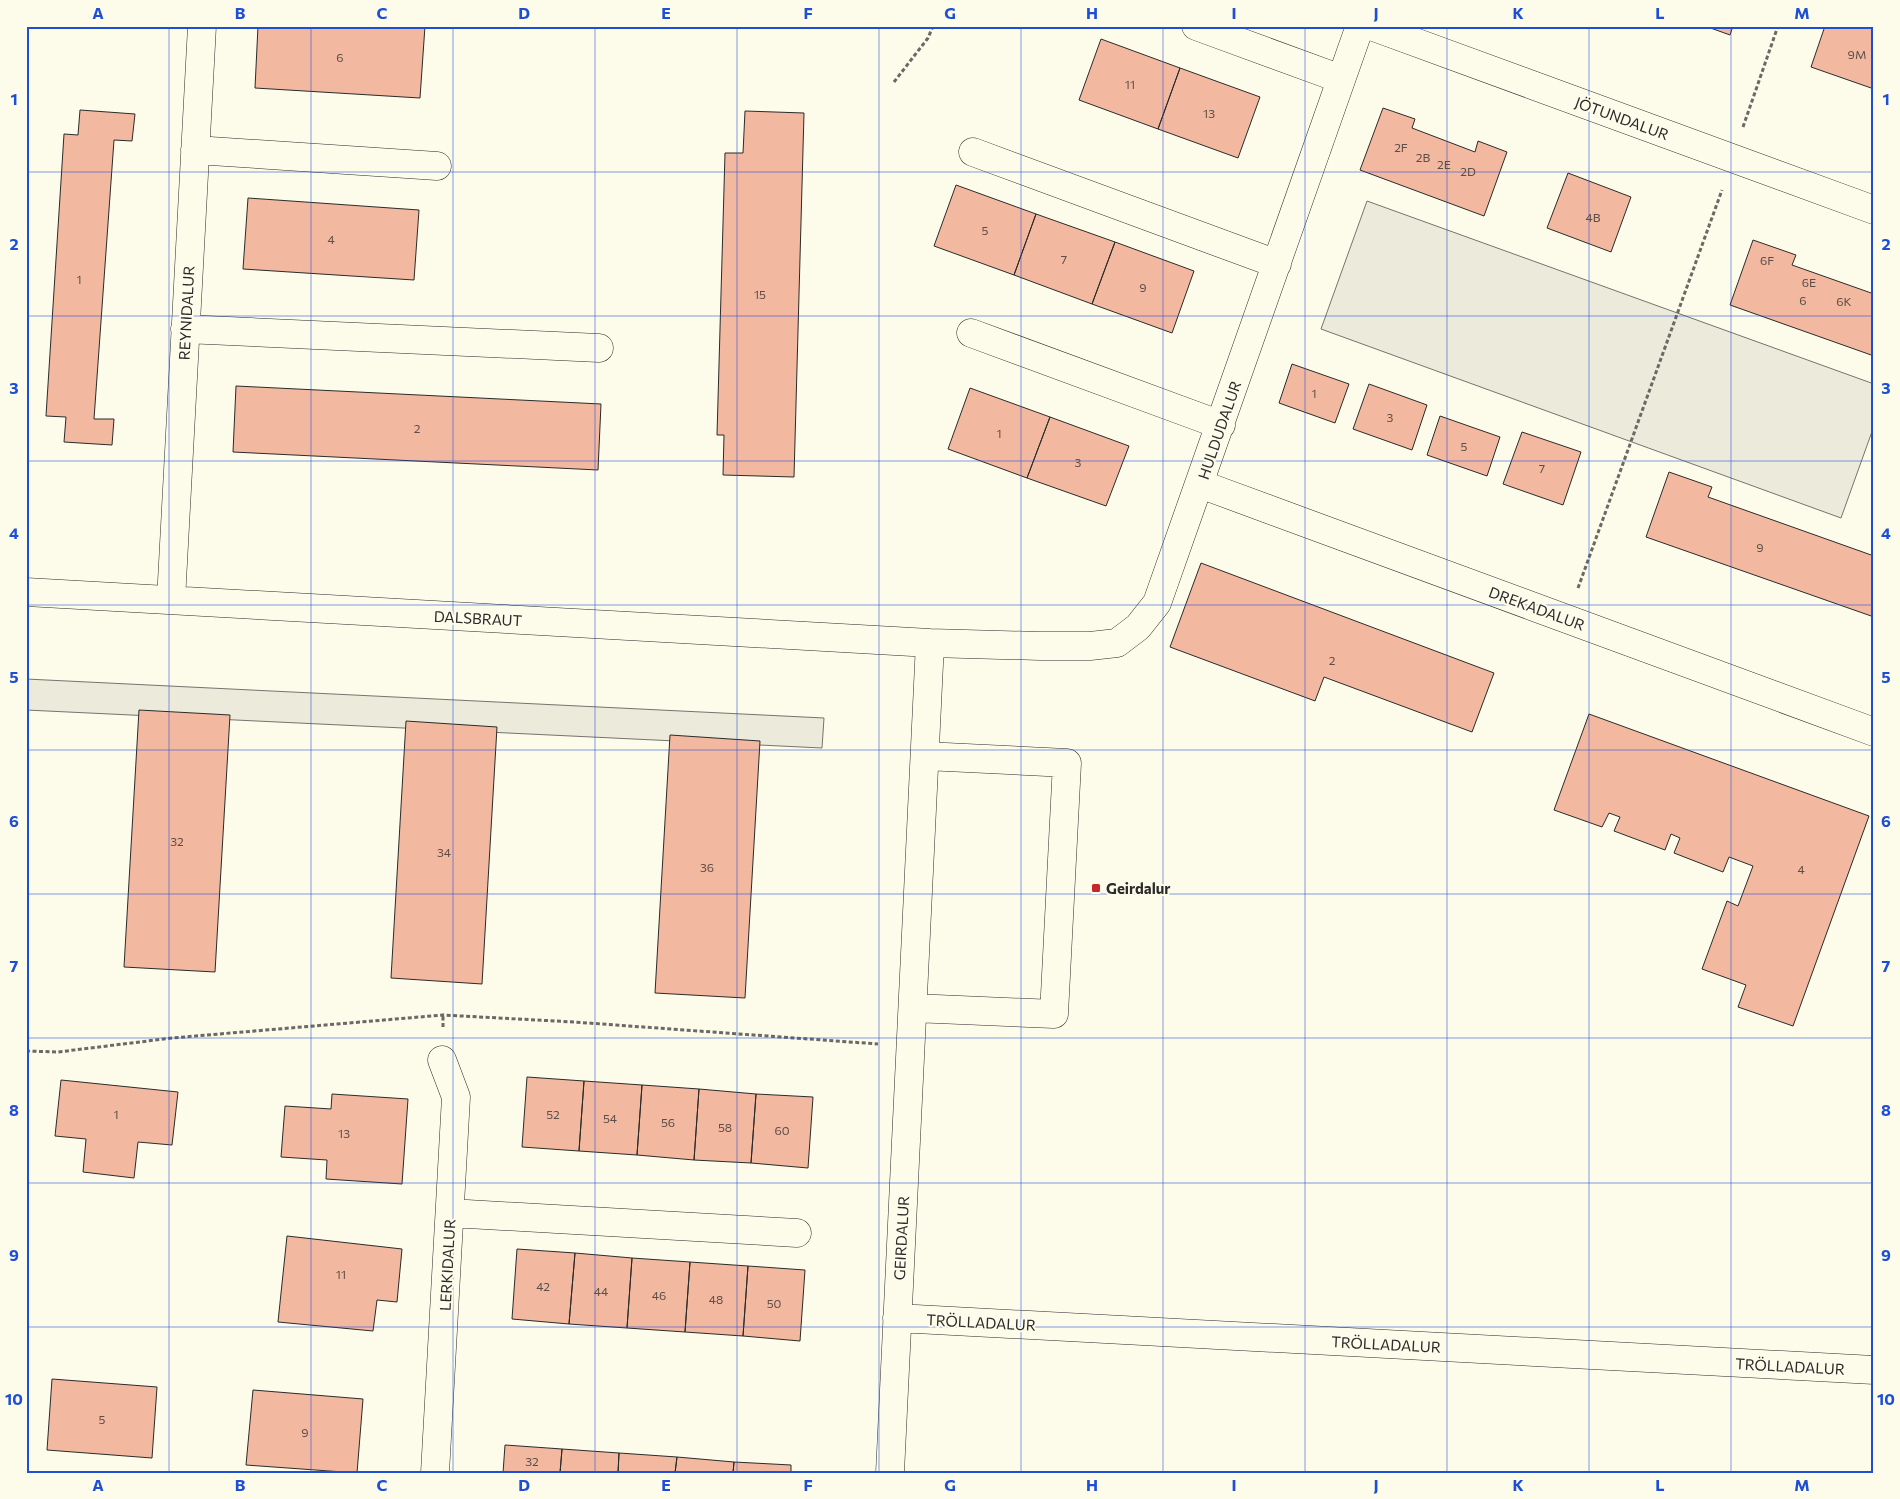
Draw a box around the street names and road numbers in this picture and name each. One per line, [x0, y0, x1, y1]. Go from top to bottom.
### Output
street label: JÖTUNDALUR [1573, 93, 1671, 143]
street label: REYNIDALUR [175, 265, 197, 361]
street label: HULDUDALUR [1194, 378, 1244, 482]
street label: DREKADALUR [1487, 582, 1587, 634]
street label: DALSBRAUT [433, 607, 523, 629]
street label: GEIRDALUR [890, 1195, 912, 1281]
street label: LERKIDALUR [436, 1218, 458, 1312]
street label: TRÖLLADALUR [926, 1310, 1036, 1334]
street label: TRÖLLADALUR [1331, 1332, 1441, 1356]
street label: TRÖLLADALUR [1735, 1354, 1845, 1378]

